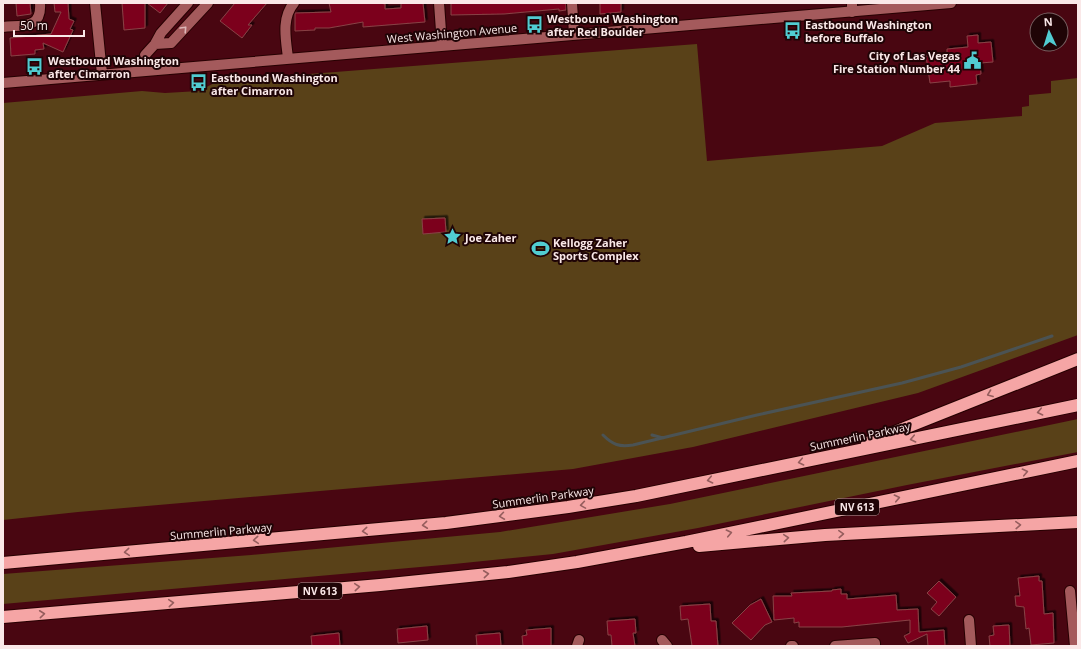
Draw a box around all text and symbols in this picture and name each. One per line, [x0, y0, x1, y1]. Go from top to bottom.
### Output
place label: Westbound Washington after Red Boulder [547, 11, 678, 39]
scale bar [14, 12, 84, 38]
north arrow [1029, 12, 1069, 52]
bus stop icon: Westbound Washington after Red Boulder [524, 14, 544, 34]
text: N [1043, 14, 1053, 29]
text: 50 m [20, 17, 48, 34]
place label: Eastbound Washington before Buffalo [805, 17, 932, 45]
street label: West Washington Avenue [386, 20, 518, 46]
bus stop icon: Eastbound Washington before Buffalo [782, 20, 802, 40]
one-way arrow [180, 26, 187, 34]
place label: City of Las Vegas Fire Station Number 44 [833, 48, 961, 76]
public building icon: City of Las Vegas Fire Station Number 44 [963, 51, 983, 71]
place label: Westbound Washington after Cimarron [48, 53, 179, 81]
bus stop icon: Westbound Washington after Cimarron [25, 56, 45, 76]
place label: Eastbound Washington after Cimarron [211, 70, 338, 98]
bus stop icon: Eastbound Washington after Cimarron [188, 73, 208, 93]
place icon: Joe Zaher [442, 227, 462, 247]
place label: Joe Zaher [464, 230, 517, 245]
place label: Kellogg Zaher Sports Complex [553, 235, 639, 263]
sports icon: Kellogg Zaher Sports Complex [530, 238, 550, 258]
one-way arrow [986, 389, 993, 397]
one-way arrow [1037, 408, 1043, 416]
street label: Summerlin Parkway [808, 418, 912, 454]
one-way arrow [909, 434, 916, 443]
one-way arrow [798, 457, 804, 465]
one-way arrow [1021, 468, 1028, 476]
one-way arrow [707, 476, 713, 484]
street label: Summerlin Parkway [491, 482, 595, 512]
one-way arrow [894, 495, 900, 503]
road number: NV 613 [835, 499, 879, 515]
one-way arrow [580, 500, 586, 509]
one-way arrow [499, 511, 506, 520]
street label: Summerlin Parkway [169, 519, 273, 543]
one-way arrow [422, 521, 428, 530]
one-way arrow [1015, 521, 1021, 529]
one-way arrow [362, 526, 368, 535]
one-way arrow [726, 530, 732, 538]
one-way arrow [838, 530, 845, 539]
one-way arrow [783, 534, 789, 543]
one-way arrow [253, 536, 259, 545]
one-way arrow [124, 547, 130, 556]
one-way arrow [483, 570, 489, 579]
road number: NV 613 [298, 583, 342, 599]
one-way arrow [354, 583, 360, 592]
one-way arrow [168, 598, 174, 607]
one-way arrow [39, 609, 45, 618]

